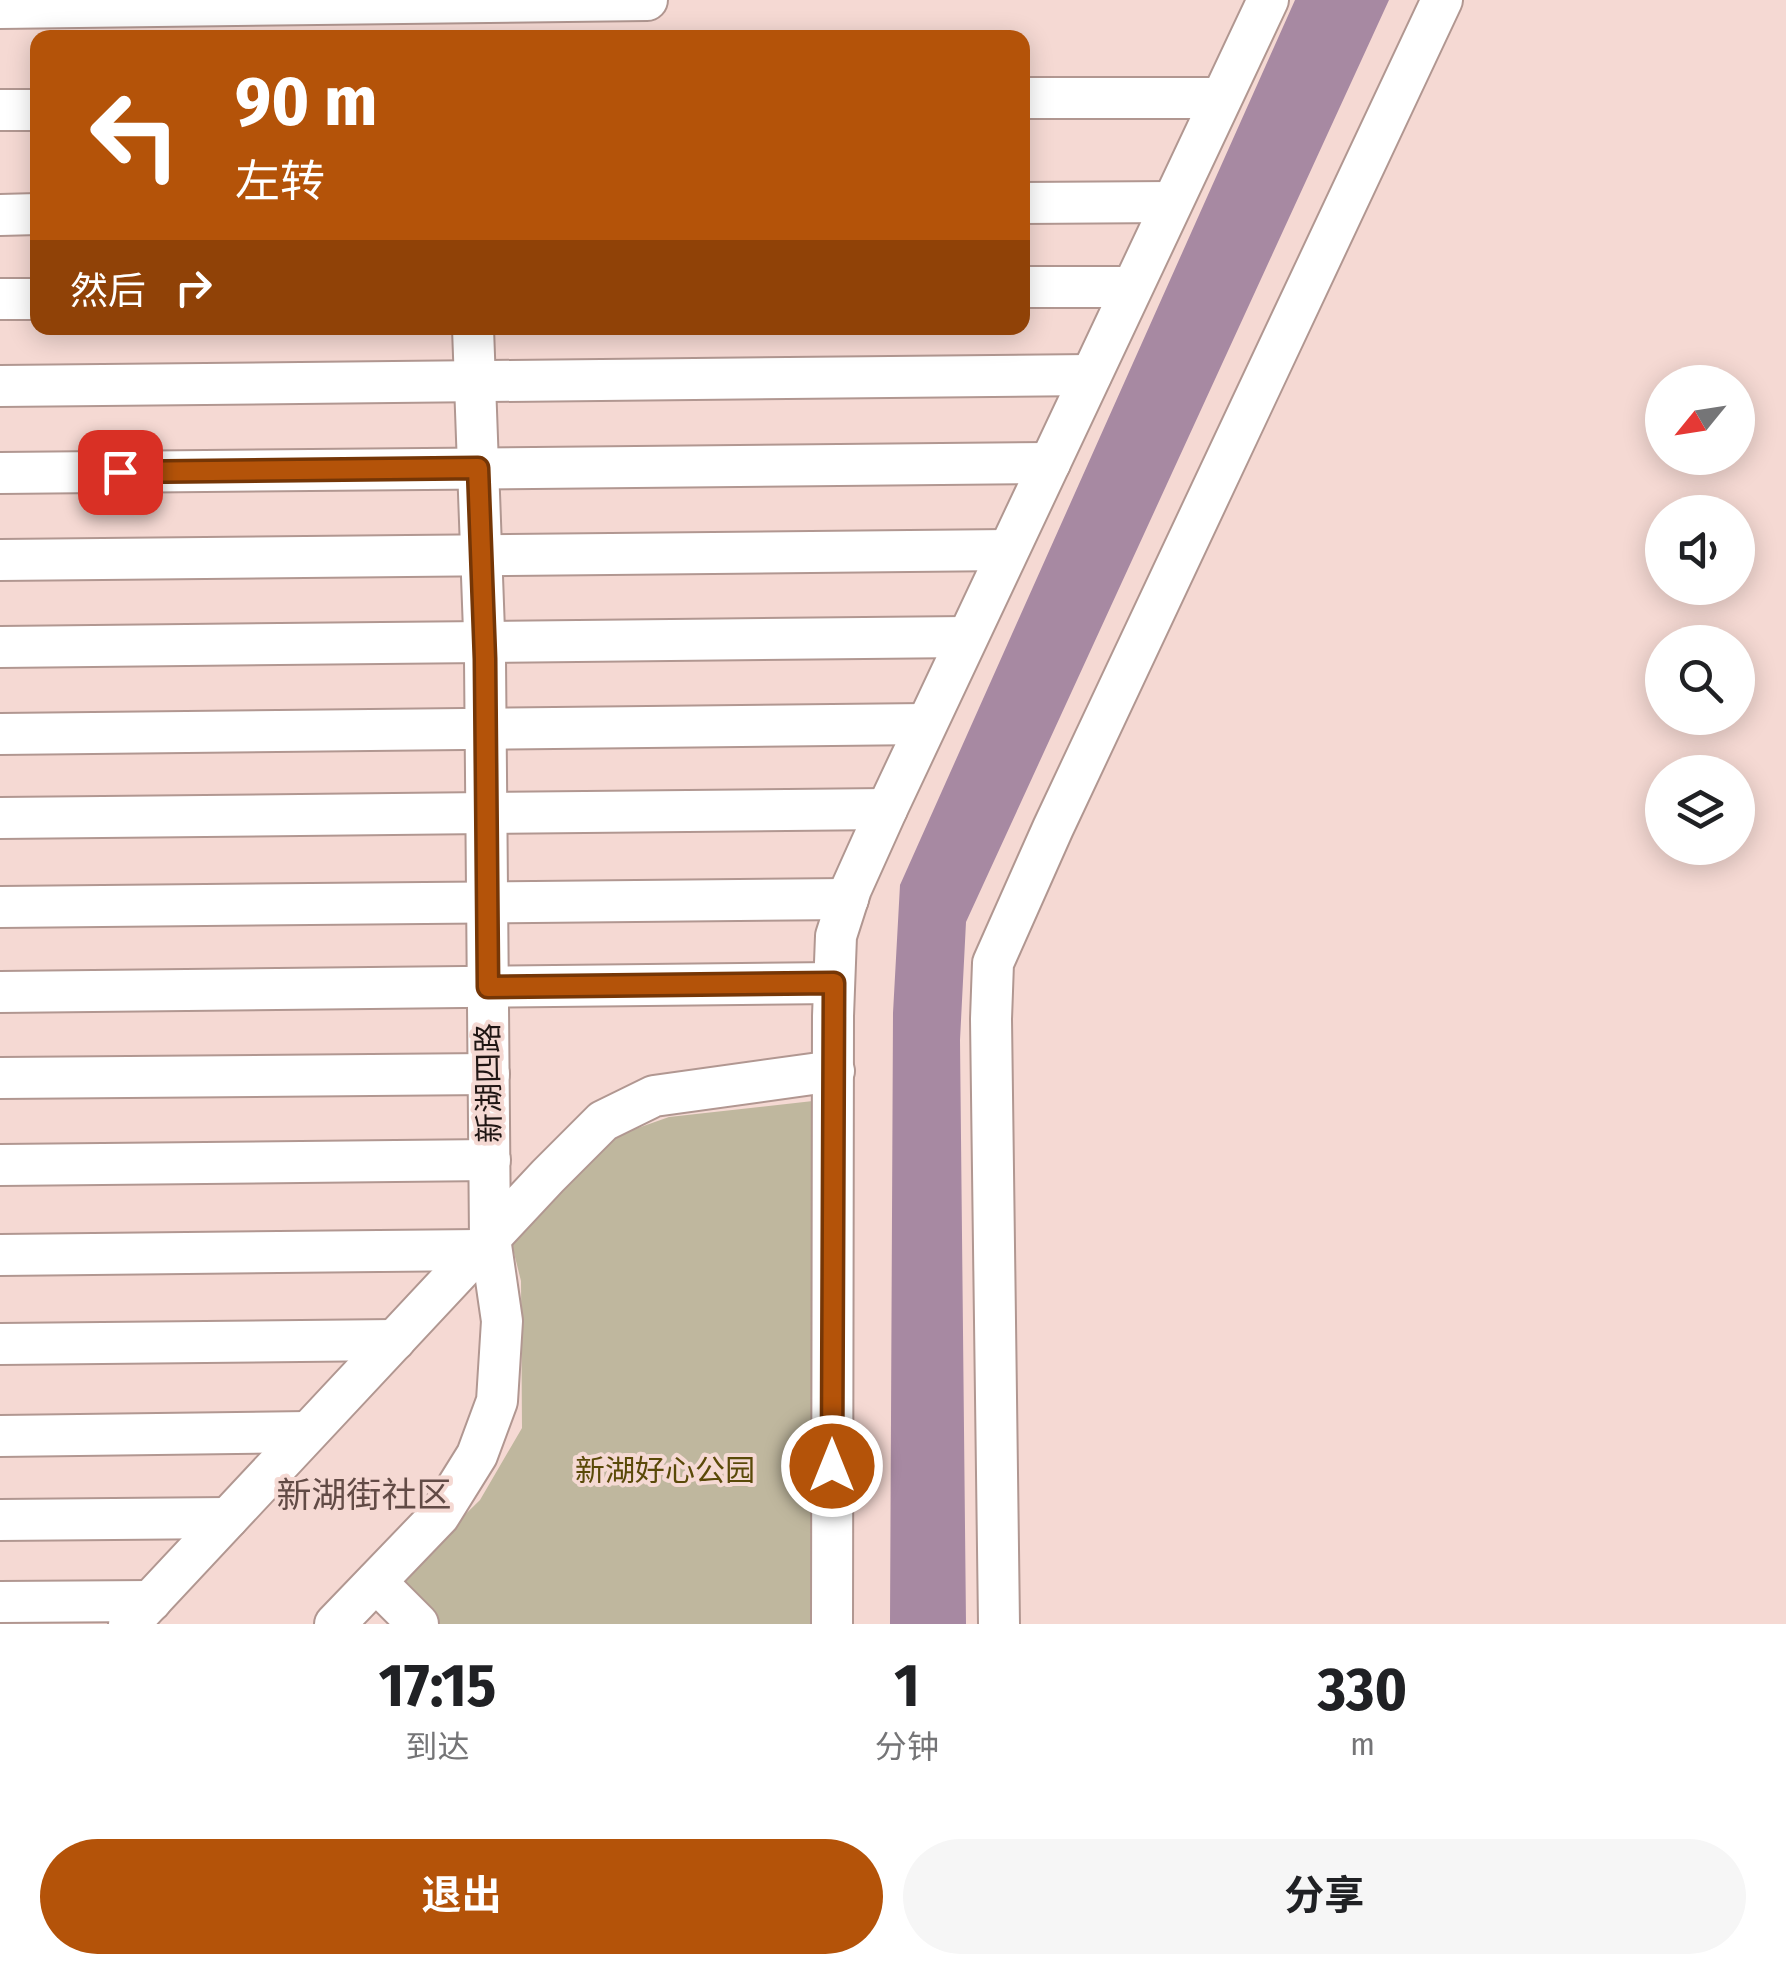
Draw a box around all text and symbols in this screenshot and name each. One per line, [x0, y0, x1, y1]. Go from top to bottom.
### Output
text: 90 m [235, 60, 377, 144]
icon: left [70, 70, 200, 200]
text: 左转 [235, 155, 325, 209]
icon: right [166, 260, 221, 315]
text: 然后 [70, 268, 146, 314]
north arrow [1645, 365, 1755, 475]
map controls [1645, 365, 1755, 865]
pin [78, 430, 163, 515]
icon: arrive [93, 445, 148, 500]
button: sound [1645, 495, 1755, 605]
button: search [1645, 625, 1755, 735]
button: layers [1645, 755, 1755, 865]
street label: 新湖四路 [470, 1023, 508, 1143]
position arrow [780, 1414, 884, 1518]
park label: 新湖好心公园 [575, 1453, 755, 1489]
district label: 新湖街社区 [276, 1474, 452, 1516]
text: 17:15 [379, 1650, 496, 1722]
text: 1 [894, 1650, 920, 1722]
text: 330 [1318, 1654, 1407, 1726]
text: m [1350, 1725, 1375, 1763]
text: 到达 [405, 1728, 469, 1766]
text: 分钟 [875, 1728, 939, 1766]
button: 退出 [40, 1839, 883, 1954]
button: 分享 [903, 1839, 1746, 1954]

